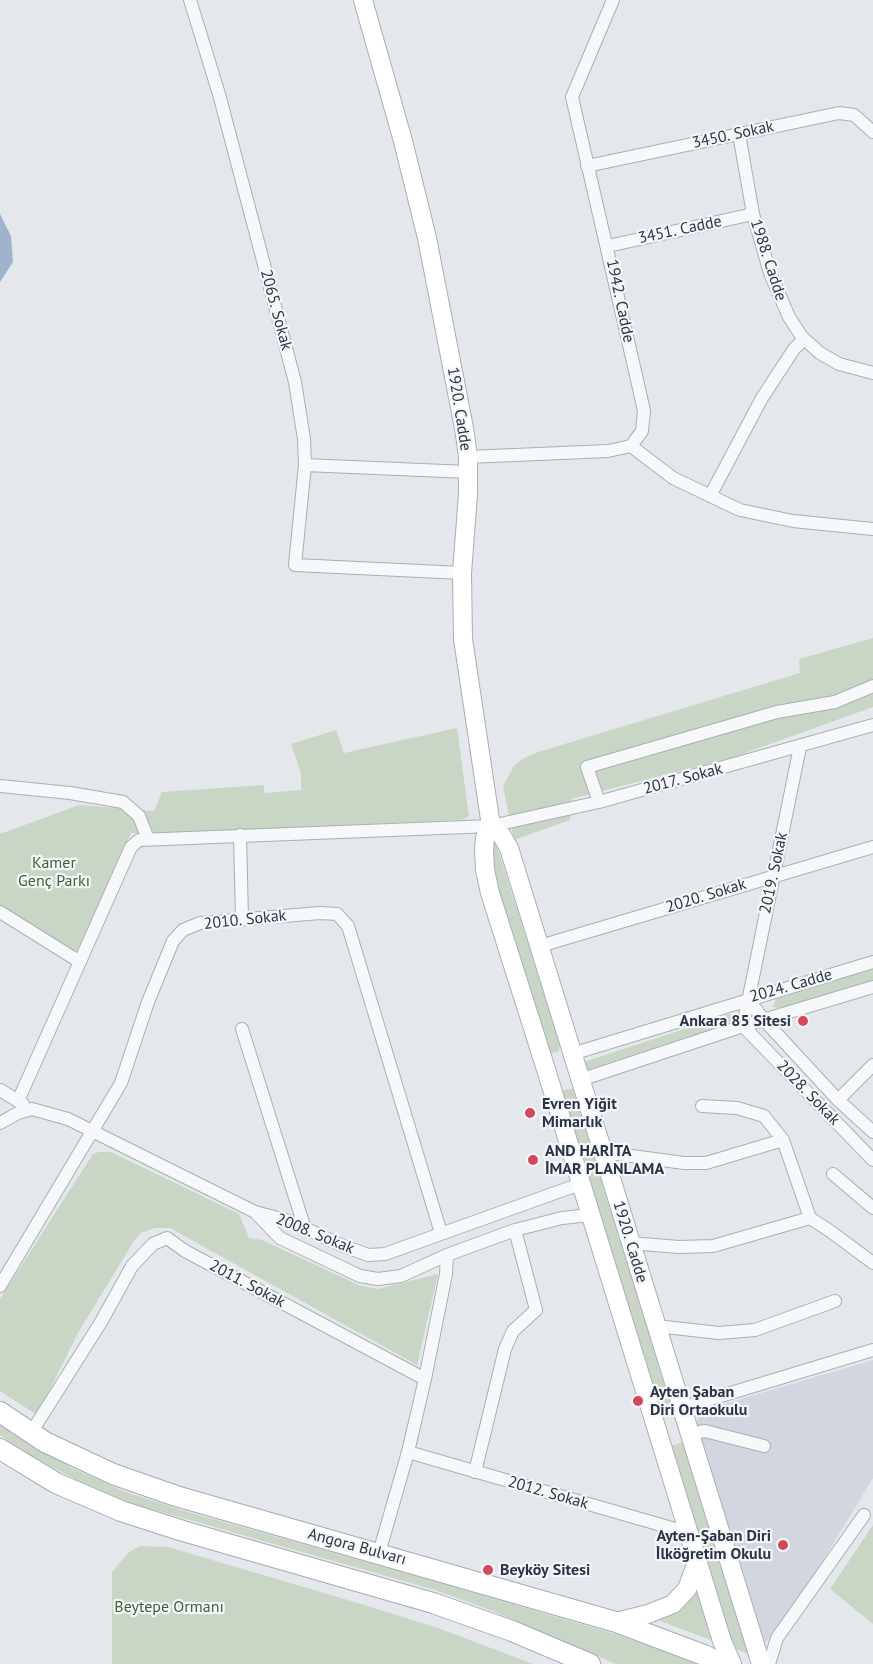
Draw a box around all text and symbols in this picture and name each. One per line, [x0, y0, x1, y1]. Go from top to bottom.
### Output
street label: 3450. Sokak [690, 117, 776, 153]
street label: 3451. Cadde [637, 212, 723, 248]
street label: 1988. Cadde [746, 217, 790, 303]
street label: 1942. Cadde [602, 258, 638, 344]
street label: 2065. Sokak [256, 267, 296, 353]
street label: 1920. Cadde [443, 366, 475, 452]
street label: 2017. Sokak [641, 759, 725, 799]
street label: 2019. Sokak [756, 830, 792, 916]
park label: Kamer Genç Parkı [18, 853, 90, 891]
street label: 2020. Sokak [664, 875, 748, 917]
street label: 2010. Sokak [203, 906, 287, 934]
street label: 2024. Cadde [748, 965, 834, 1007]
place label: Ankara 85 Sitesi [680, 1011, 791, 1031]
marker: Ankara 85 Sitesi [796, 1014, 810, 1028]
street label: 2028. Sokak [772, 1057, 844, 1129]
place label: Evren Yiğit Mimarlık [542, 1094, 617, 1132]
marker: Evren Yiğit Mimarlık [523, 1106, 537, 1120]
place label: AND HARİTA İMAR PLANLAMA [545, 1141, 664, 1179]
marker: AND HARİTA İMAR PLANLAMA [526, 1153, 540, 1167]
street label: 1920. Cadde [608, 1199, 652, 1285]
street label: 2008. Sokak [273, 1210, 357, 1258]
street label: 2011. Sokak [206, 1256, 288, 1312]
place label: Ayten Şaban Diri Ortaokulu [650, 1382, 747, 1420]
marker: Ayten Şaban Diri Ortaokulu [631, 1394, 645, 1408]
street label: 2012. Sokak [506, 1472, 590, 1514]
street label: Angora Bulvarı [306, 1525, 408, 1569]
place label: Ayten-Şaban Diri İlköğretim Okulu [656, 1526, 771, 1564]
marker: Ayten-Şaban Diri İlköğretim Okulu [776, 1538, 790, 1552]
place label: Beyköy Sitesi [500, 1560, 590, 1580]
marker: Beyköy Sitesi [481, 1563, 495, 1577]
park label: Beytepe Ormanı [114, 1597, 224, 1617]

